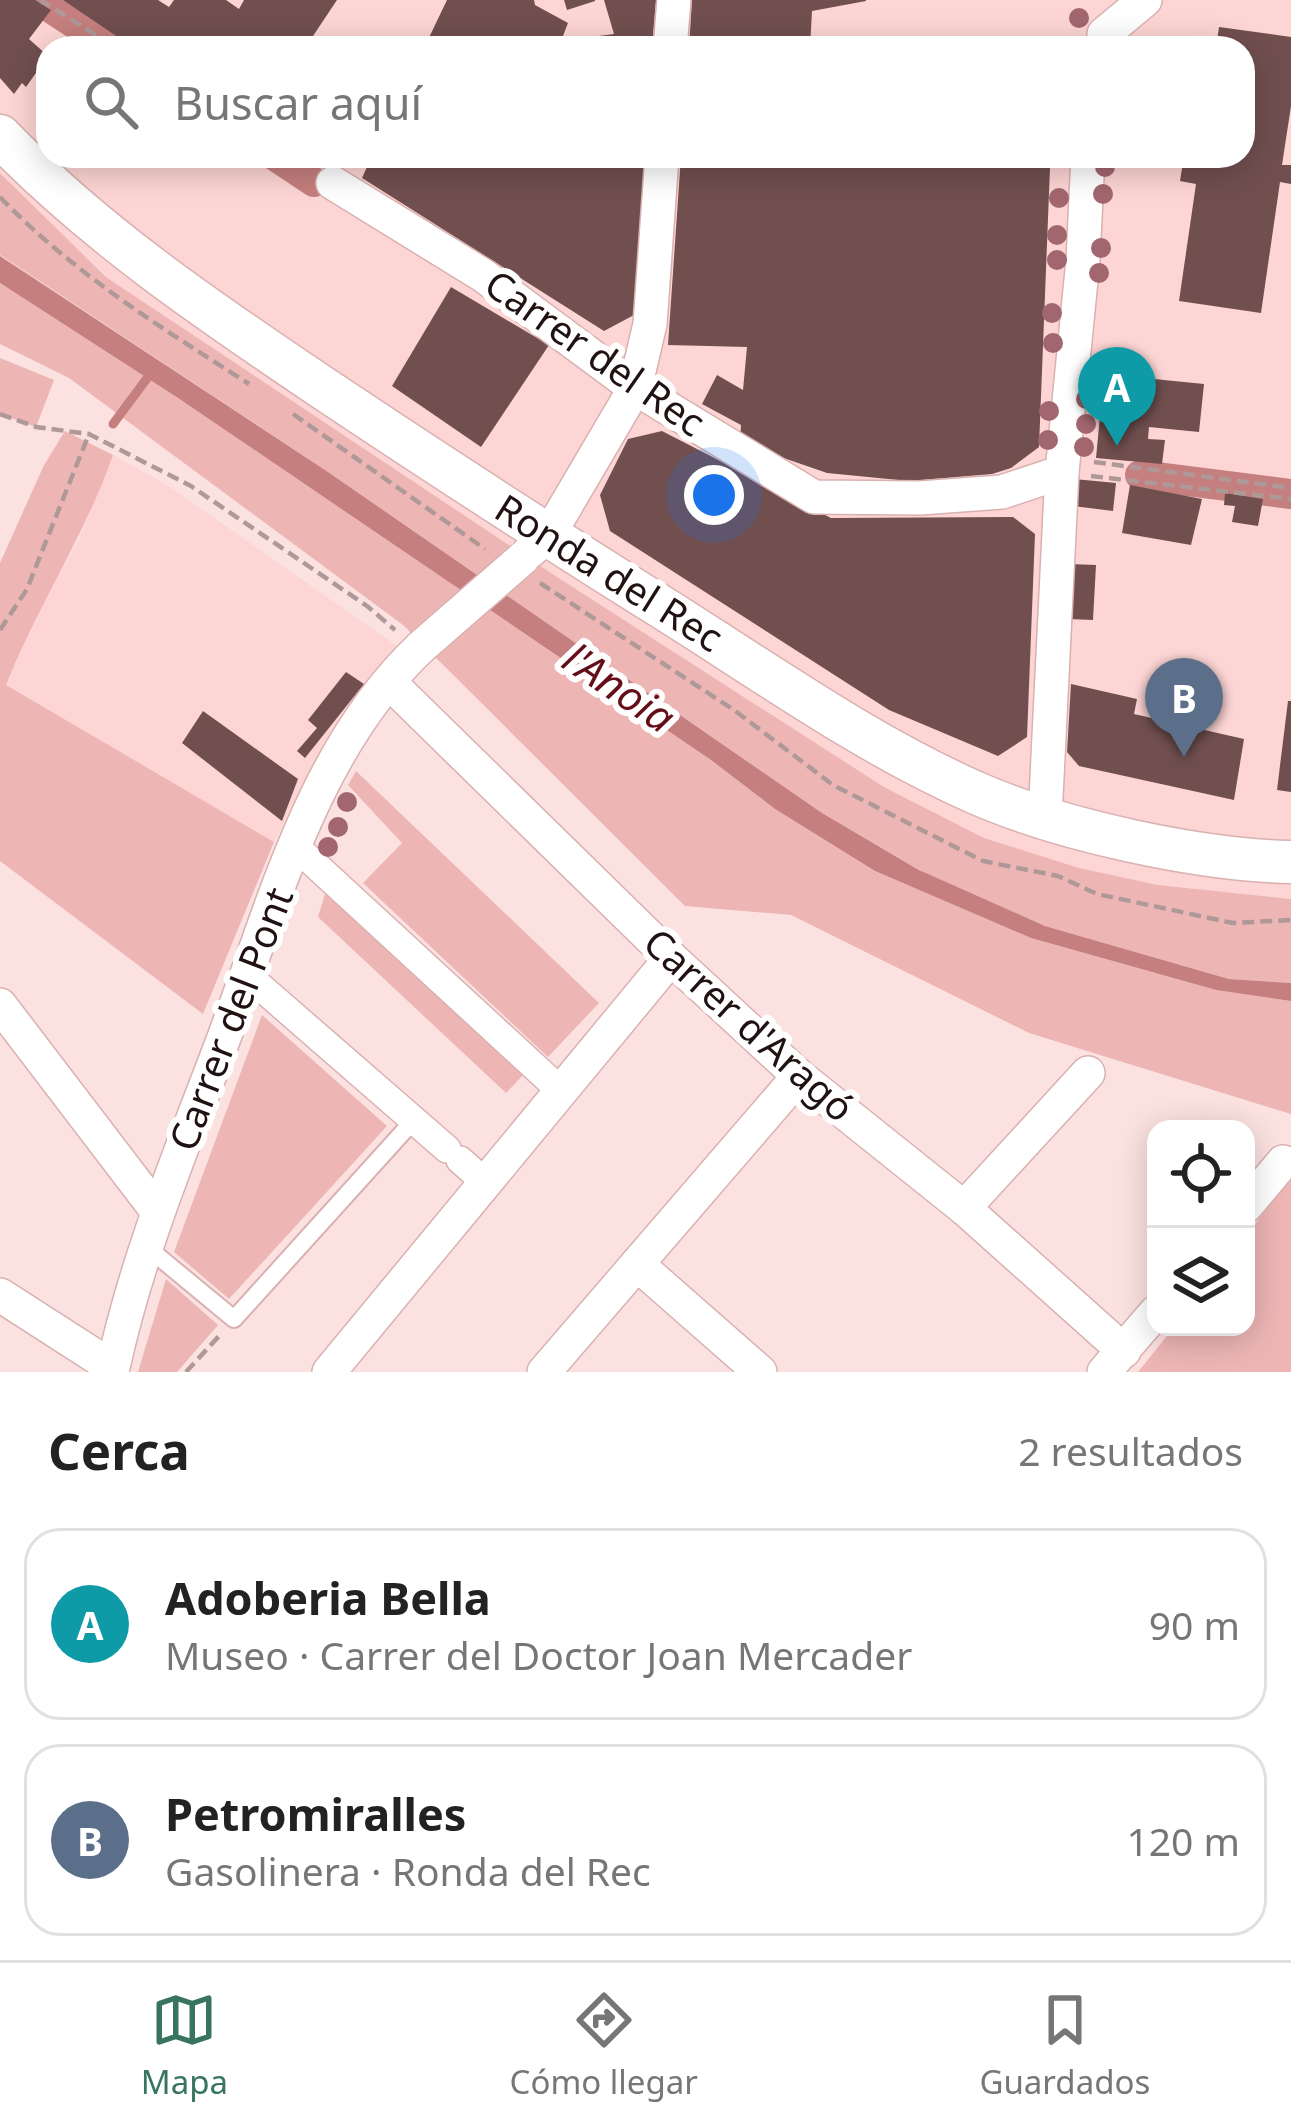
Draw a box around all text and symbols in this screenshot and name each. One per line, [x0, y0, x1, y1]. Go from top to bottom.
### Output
search box [36, 36, 1255, 168]
icon: search [78, 69, 144, 135]
text: Buscar aquí [174, 72, 422, 133]
street label: Carrer del Rec [475, 256, 716, 447]
pin: A [1078, 347, 1156, 446]
your location [684, 465, 744, 525]
street label: Ronda del Rec [486, 481, 734, 663]
water label: l'Anoia [553, 629, 687, 745]
pin: B [1145, 658, 1223, 757]
street label: Carrer del Pont [155, 879, 304, 1158]
street label: Carrer d'Aragó [633, 915, 867, 1133]
map controls [1147, 1120, 1255, 1336]
button: locate [1147, 1120, 1255, 1228]
button: layers [1147, 1228, 1255, 1336]
text: Cerca [48, 1415, 190, 1485]
text: 2 resultados [1018, 1424, 1243, 1477]
text: Adoberia Bella [165, 1567, 491, 1628]
text: A [77, 1598, 104, 1651]
text: 90 m [1149, 1598, 1240, 1651]
text: Museo · Carrer del Doctor Joan Mercader [165, 1628, 912, 1681]
text: Petromiralles [165, 1783, 466, 1844]
text: B [77, 1814, 103, 1867]
text: 120 m [1126, 1814, 1240, 1867]
text: Gasolinera · Ronda del Rec [165, 1844, 651, 1897]
tab: Mapa [141, 1987, 228, 2104]
tab: Cómo llegar [510, 1987, 698, 2104]
tab: Guardados [979, 1987, 1150, 2104]

